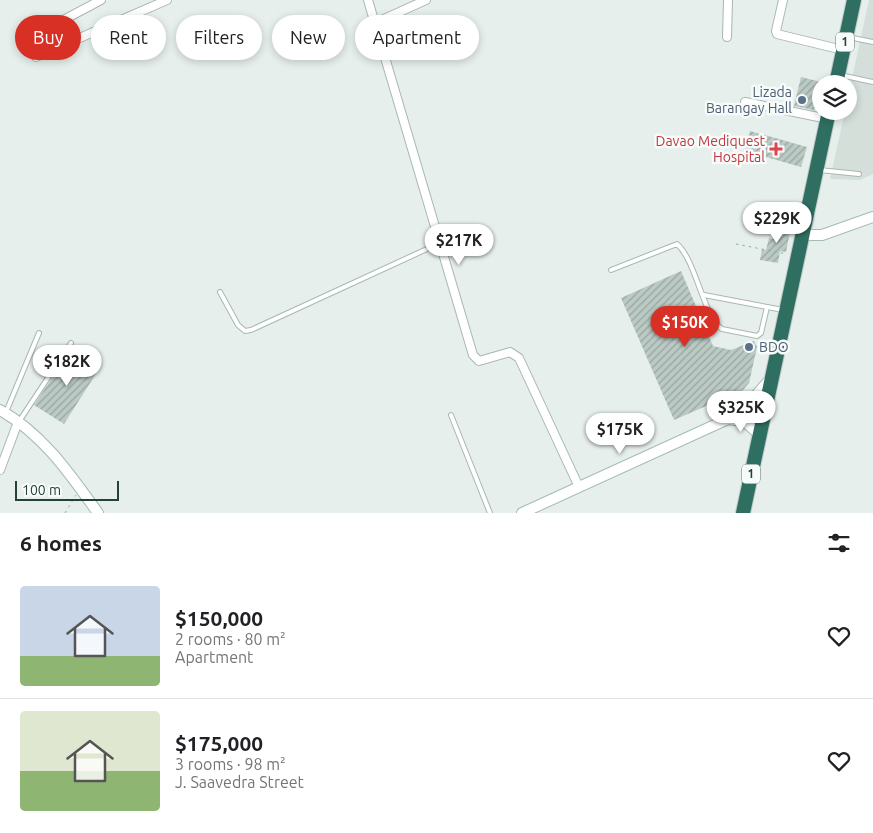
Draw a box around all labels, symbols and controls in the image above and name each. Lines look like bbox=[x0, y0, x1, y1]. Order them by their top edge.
chip: Buy bbox=[15, 15, 81, 60]
chip: Rent bbox=[91, 15, 166, 60]
chip: Filters bbox=[176, 15, 262, 60]
chip: New bbox=[272, 15, 345, 60]
chip: Apartment bbox=[355, 15, 479, 60]
road number: 1 bbox=[836, 32, 854, 52]
map controls bbox=[812, 75, 857, 120]
button: layers bbox=[812, 75, 857, 120]
place label: Lizada Barangay Hall bbox=[706, 84, 792, 116]
marker: Lizada Barangay Hall bbox=[796, 94, 808, 106]
place label: Davao Mediquest Hospital bbox=[656, 133, 765, 165]
marker: Davao Mediquest Hospital bbox=[769, 142, 783, 156]
pin: $229K bbox=[742, 202, 812, 244]
text: $229K bbox=[754, 209, 800, 227]
pin: $217K bbox=[424, 224, 494, 266]
text: $217K bbox=[436, 231, 482, 249]
pin: $150K bbox=[650, 306, 720, 348]
text: $150K bbox=[662, 313, 708, 331]
place label: BDO bbox=[759, 339, 789, 355]
marker: BDO bbox=[743, 341, 755, 353]
pin: $182K bbox=[32, 344, 102, 387]
text: $182K bbox=[44, 352, 90, 370]
pin: $325K bbox=[706, 390, 776, 433]
text: $325K bbox=[718, 398, 764, 416]
pin: $175K bbox=[585, 412, 655, 455]
text: $175K bbox=[597, 420, 643, 438]
road number: 1 bbox=[742, 464, 760, 484]
scale bar bbox=[15, 478, 119, 501]
text: 100 m bbox=[22, 482, 61, 498]
icon: filters bbox=[825, 529, 853, 557]
text: 6 homes bbox=[20, 531, 102, 555]
icon: home bbox=[60, 606, 120, 666]
text: $150,000 bbox=[175, 606, 263, 630]
icon: heart bbox=[825, 622, 853, 650]
text: 2 rooms · 80 m² bbox=[175, 630, 286, 648]
text: Apartment bbox=[175, 648, 253, 666]
icon: home bbox=[60, 731, 120, 791]
text: $175,000 bbox=[175, 731, 263, 755]
icon: heart bbox=[825, 747, 853, 775]
text: 3 rooms · 98 m² bbox=[175, 755, 286, 773]
text: J. Saavedra Street bbox=[175, 773, 304, 791]

